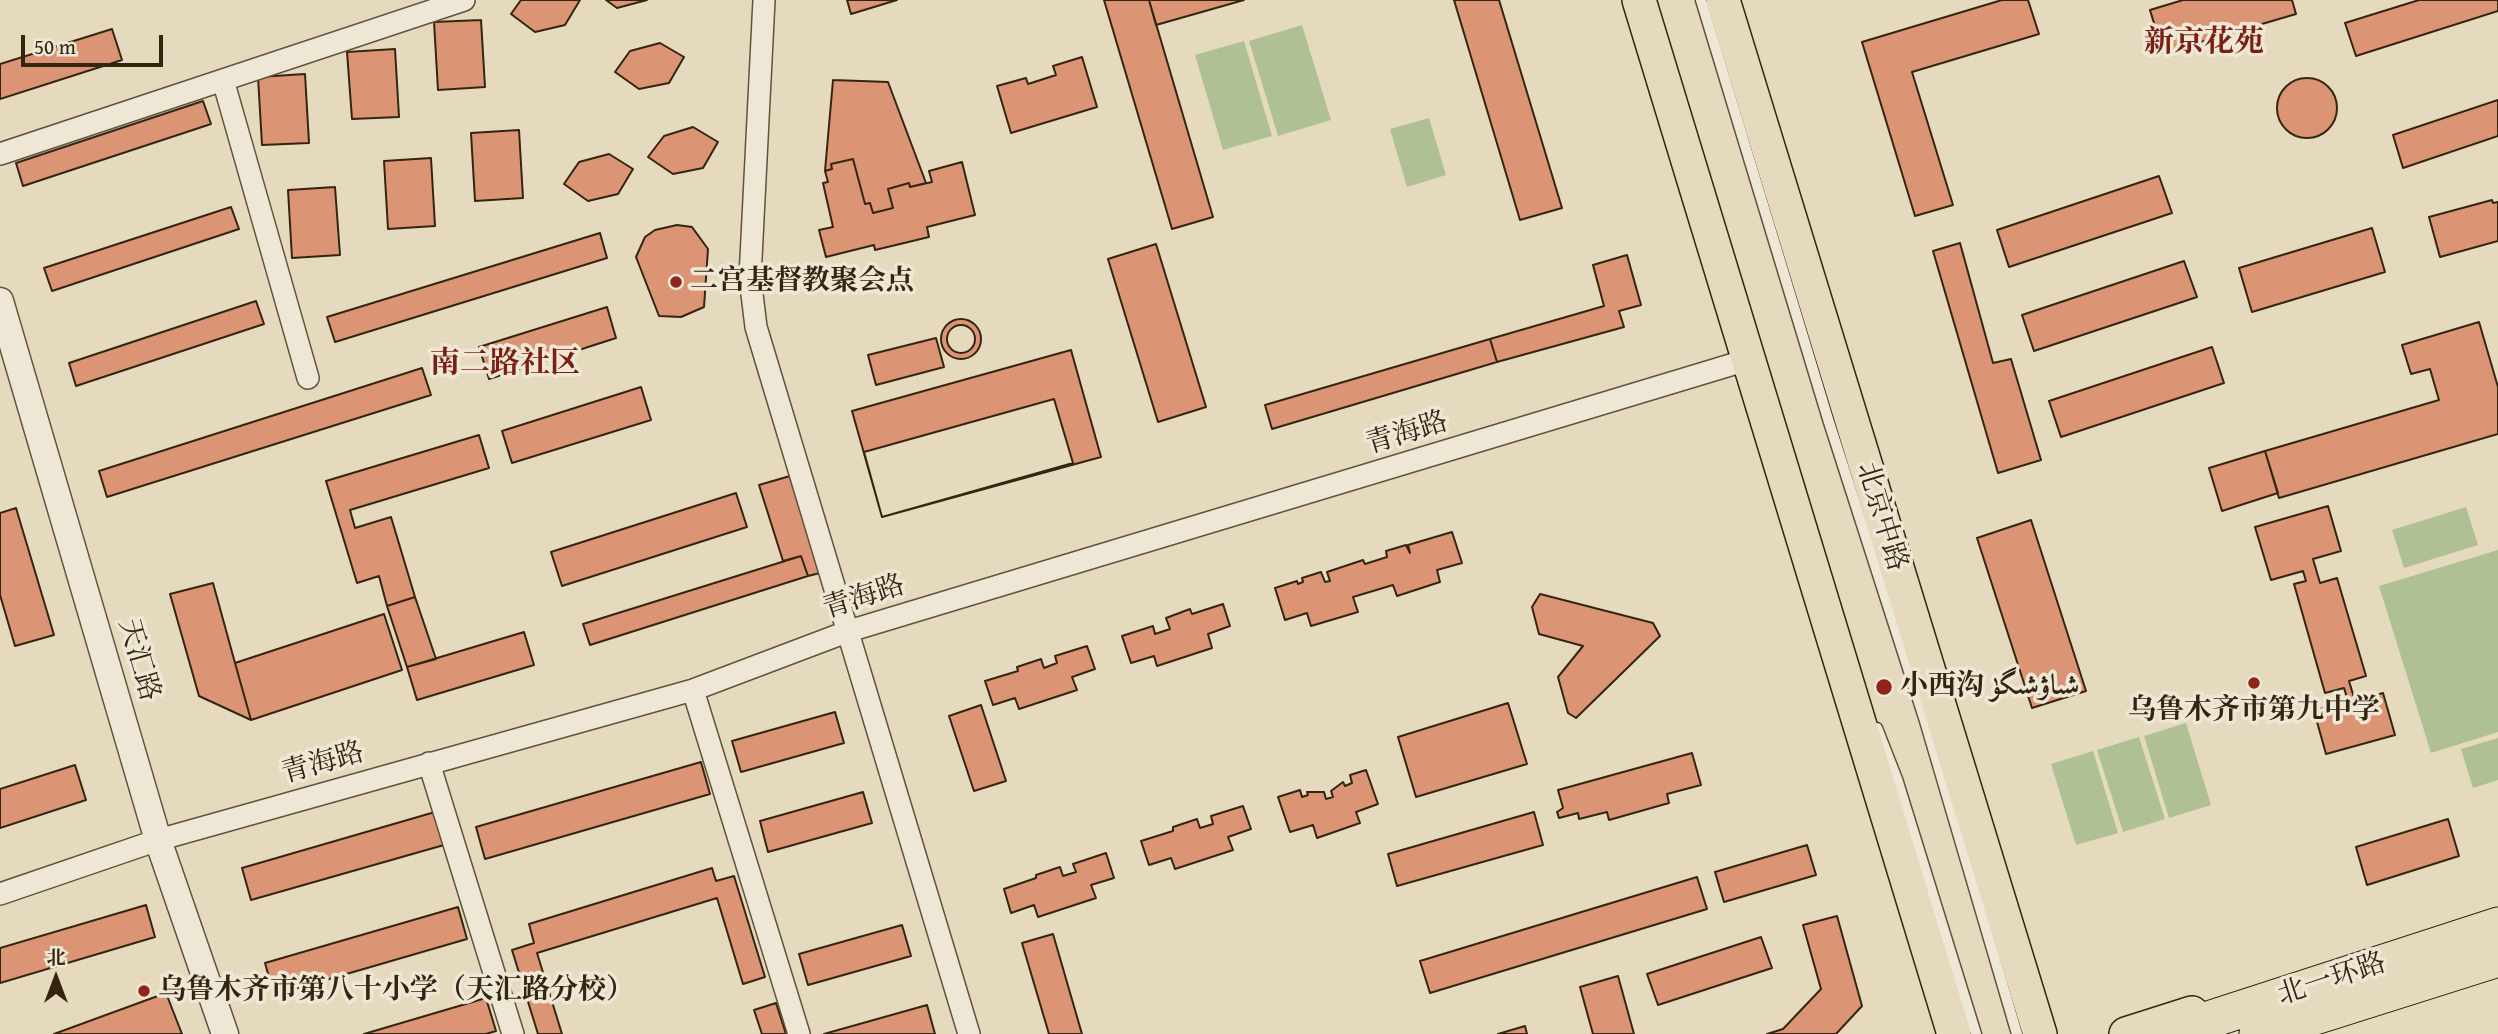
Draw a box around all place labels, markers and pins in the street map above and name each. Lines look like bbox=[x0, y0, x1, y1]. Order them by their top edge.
place label: 二宫基督教聚会点 bbox=[690, 265, 914, 299]
marker: 二宫基督教聚会点 bbox=[668, 274, 684, 290]
place label: 小西沟 شىاۋشىگۈ bbox=[1900, 670, 2079, 704]
marker: 乌鲁木齐市第九中学 bbox=[2246, 675, 2262, 691]
marker: 小西沟 شىاۋشىگۈ bbox=[1874, 677, 1894, 697]
place label: 乌鲁木齐市第九中学 bbox=[2128, 694, 2380, 728]
place label: 乌鲁木齐市第八十小学（天汇路分校） bbox=[158, 974, 634, 1008]
marker: 乌鲁木齐市第八十小学（天汇路分校） bbox=[136, 983, 152, 999]

